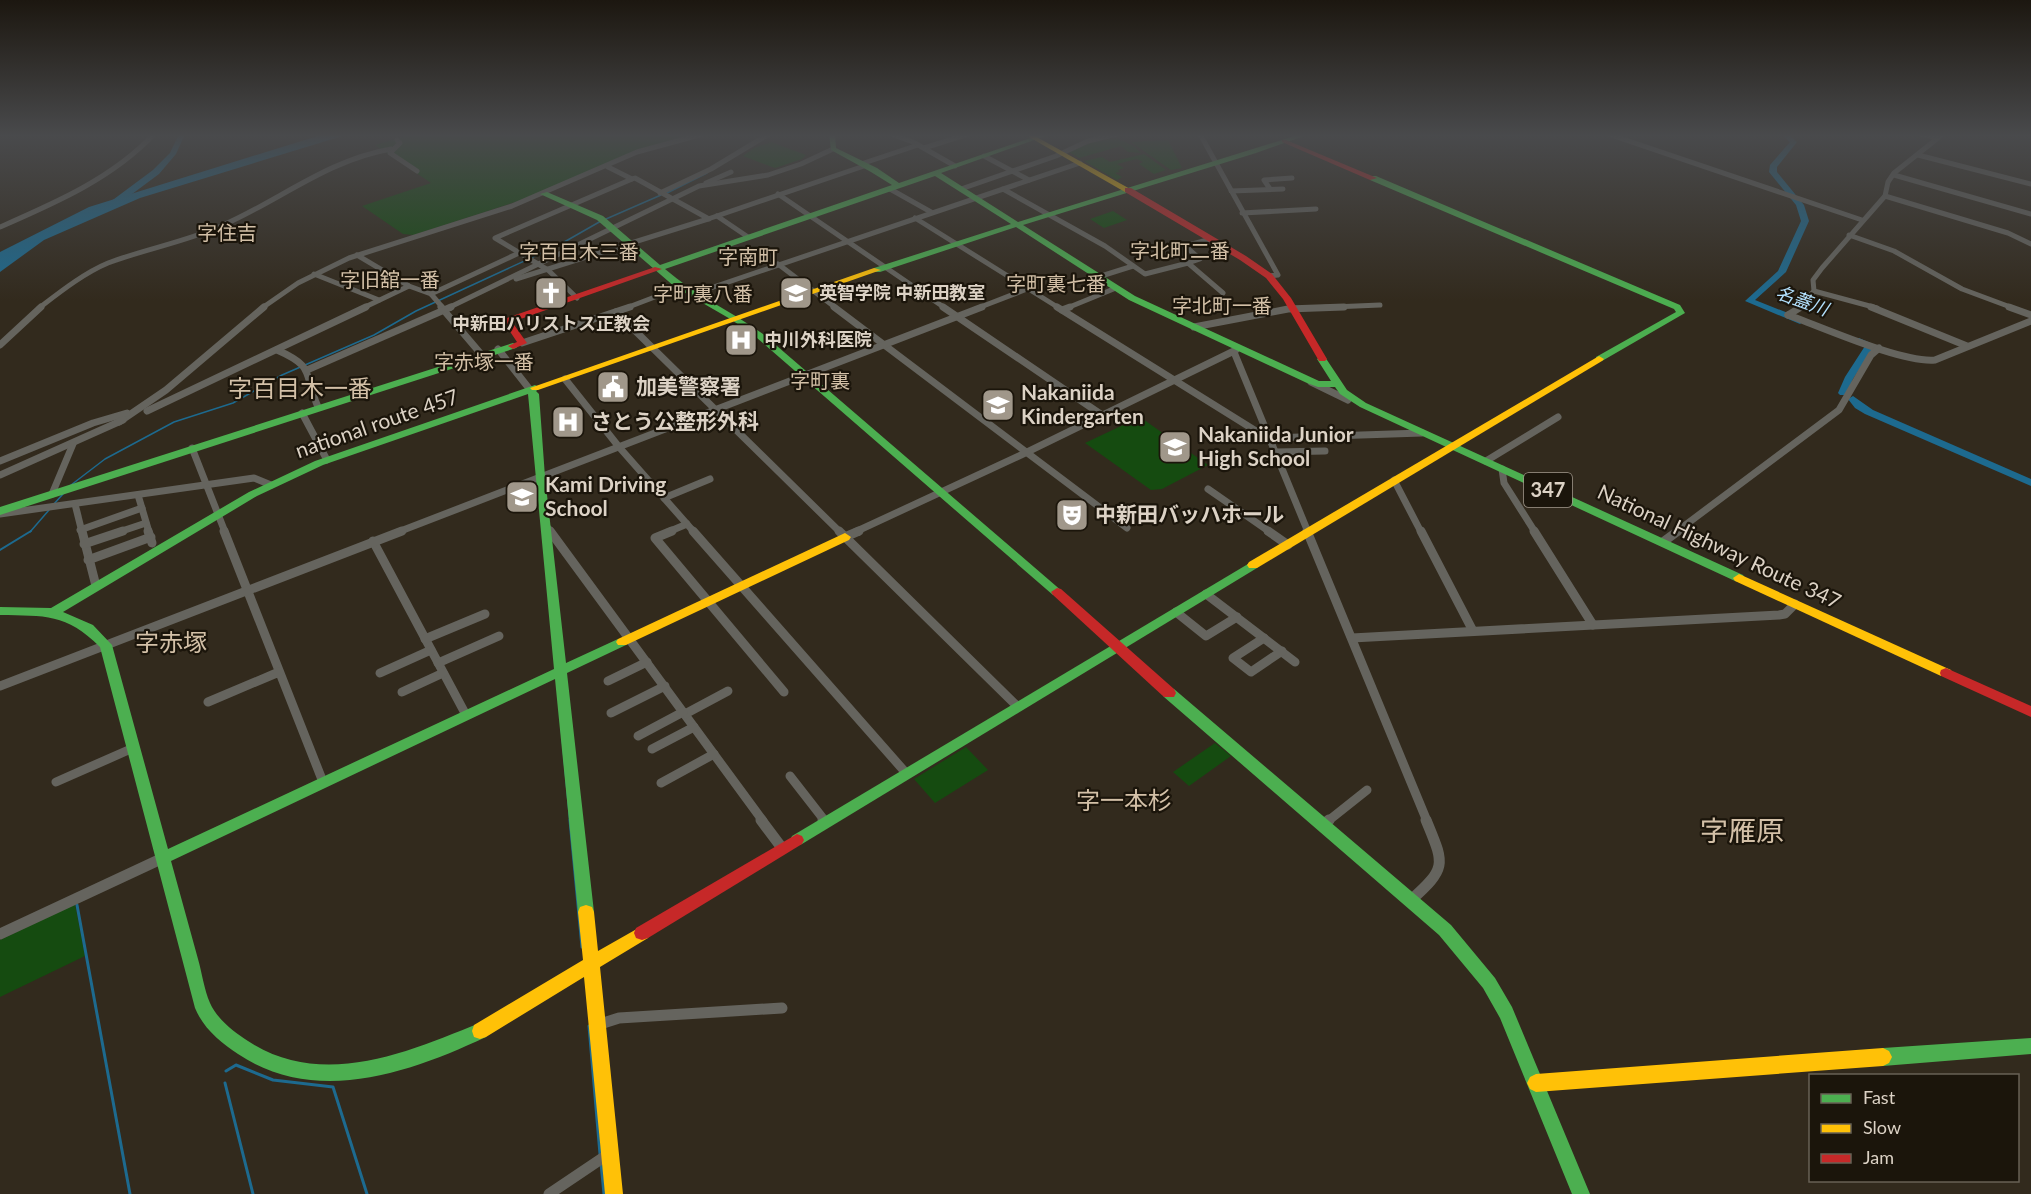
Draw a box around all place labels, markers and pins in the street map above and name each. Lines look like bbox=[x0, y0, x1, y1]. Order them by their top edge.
church icon: 中新田ハリストス正教会 bbox=[533, 275, 569, 311]
school or university icon: 英智学院 中新田教室 bbox=[778, 275, 814, 311]
place label: 英智学院 中新田教室 bbox=[819, 281, 985, 303]
place label: 中新田ハリストス正教会 bbox=[452, 312, 650, 334]
hospital icon: 中川外科医院 bbox=[723, 322, 759, 358]
place label: 中川外科医院 bbox=[764, 328, 872, 350]
public building icon: 加美警察署 bbox=[595, 369, 631, 405]
place label: 加美警察署 bbox=[636, 373, 741, 398]
place label: Nakaniida Kindergarten bbox=[1021, 379, 1144, 428]
school or university icon: Nakaniida Kindergarten bbox=[980, 387, 1016, 423]
hospital icon: さとう公整形外科 bbox=[550, 404, 586, 440]
place label: さとう公整形外科 bbox=[591, 408, 759, 433]
place label: Nakaniida Junior High School bbox=[1198, 421, 1354, 470]
school or university icon: Nakaniida Junior High School bbox=[1157, 429, 1193, 465]
place label: Kami Driving School bbox=[545, 471, 666, 520]
school or university icon: Kami Driving School bbox=[504, 479, 540, 515]
theatre icon: 中新田バッハホール bbox=[1054, 497, 1090, 533]
place label: 中新田バッハホール bbox=[1095, 501, 1284, 526]

